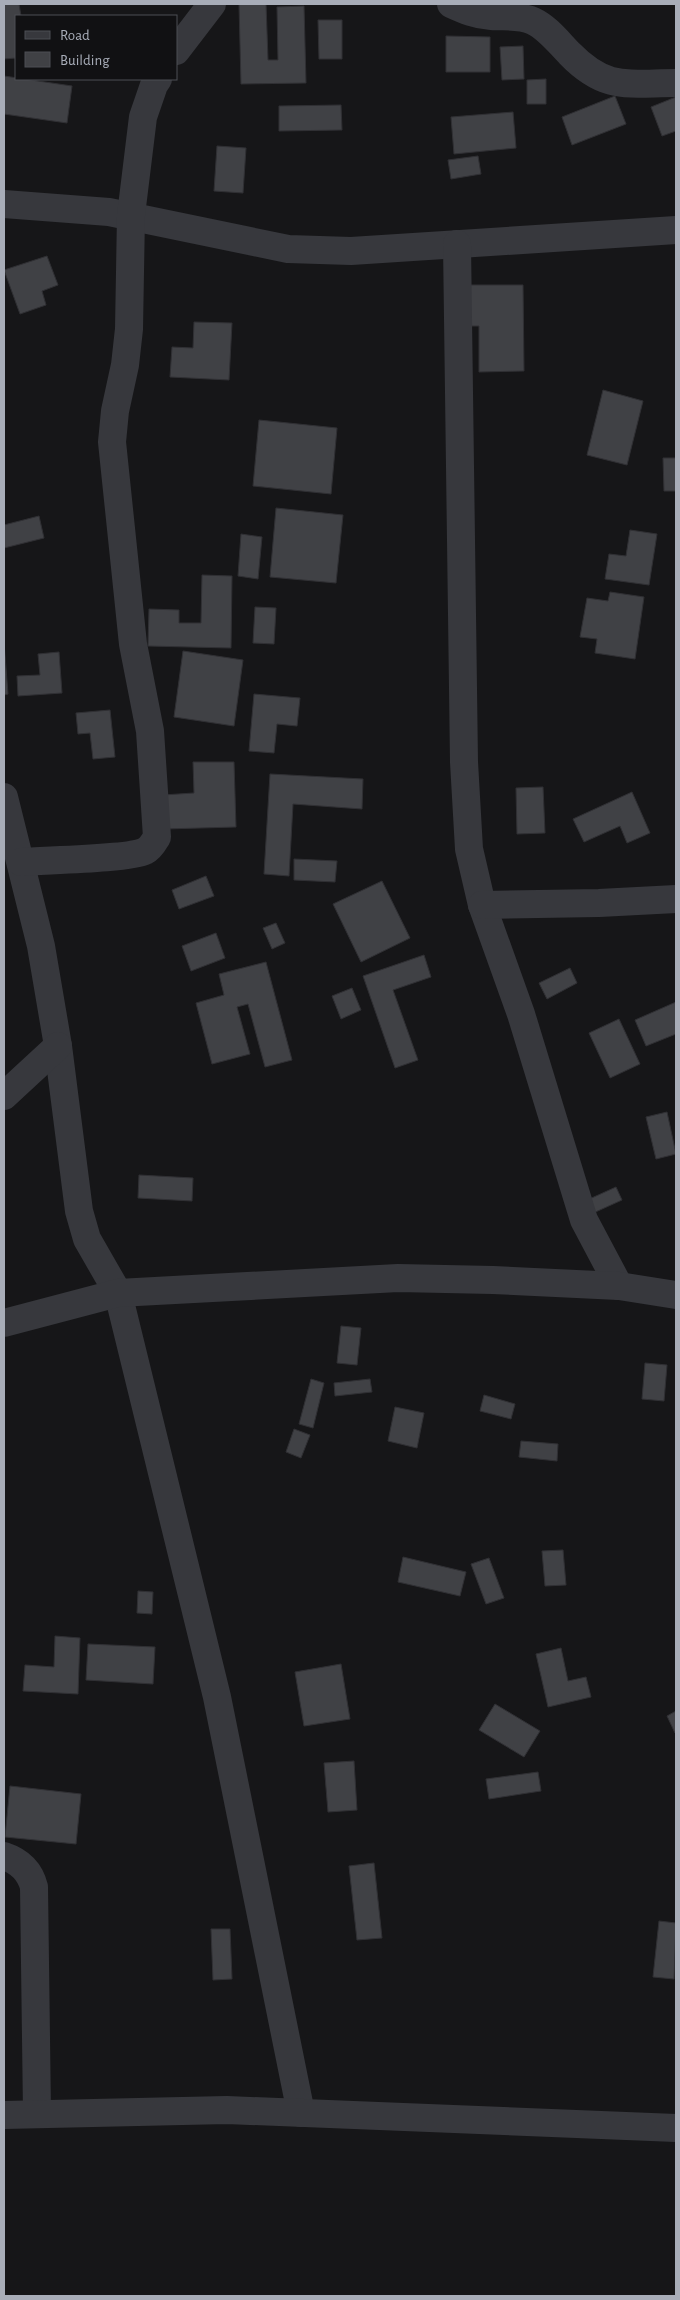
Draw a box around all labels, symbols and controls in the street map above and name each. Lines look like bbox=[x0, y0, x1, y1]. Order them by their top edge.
legend bbox=[15, 15, 178, 80]
text: Road bbox=[60, 28, 90, 43]
text: Building bbox=[60, 53, 110, 68]

